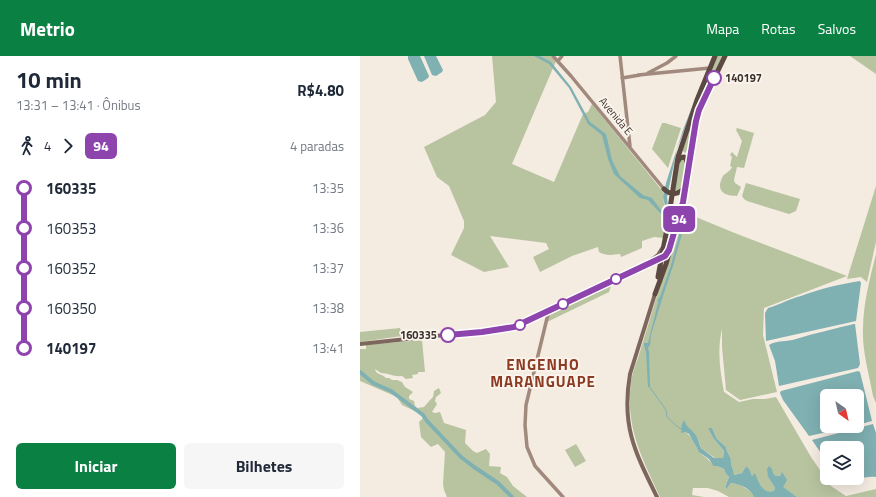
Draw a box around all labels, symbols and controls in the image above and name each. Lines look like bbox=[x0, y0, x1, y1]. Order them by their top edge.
text: Metrio bbox=[20, 14, 75, 43]
text: Mapa bbox=[706, 18, 739, 39]
text: Rotas bbox=[761, 18, 796, 39]
text: Salvos bbox=[818, 18, 856, 39]
text: 10 min bbox=[16, 63, 82, 97]
marker: 140197 bbox=[706, 70, 722, 86]
place label: 140197 bbox=[725, 70, 762, 86]
text: R$4.80 bbox=[297, 79, 344, 102]
street label: Avenida E bbox=[595, 94, 637, 138]
text: 13:31 – 13:41 · Ônibus bbox=[16, 95, 141, 115]
icon: walk bbox=[16, 135, 38, 157]
icon: forward bbox=[57, 135, 79, 157]
text: 94 bbox=[93, 135, 109, 156]
text: 4 bbox=[44, 136, 51, 156]
text: 4 paradas bbox=[290, 136, 344, 156]
text: 160335 bbox=[46, 177, 96, 200]
text: 13:35 bbox=[312, 178, 344, 198]
line badge: 94 bbox=[661, 206, 697, 232]
text: 94 bbox=[671, 208, 687, 229]
text: 160353 bbox=[46, 217, 96, 240]
text: 13:36 bbox=[312, 218, 344, 238]
text: 160352 bbox=[46, 257, 96, 280]
text: 13:37 bbox=[312, 258, 344, 278]
unlabelled marker bbox=[610, 273, 622, 285]
text: 160350 bbox=[46, 297, 96, 320]
text: 13:38 bbox=[312, 298, 344, 318]
unlabelled marker bbox=[557, 298, 569, 310]
unlabelled marker bbox=[514, 319, 526, 331]
place label: 160335 bbox=[400, 327, 437, 343]
marker: 160335 bbox=[440, 327, 456, 343]
text: 140197 bbox=[46, 337, 96, 360]
text: 13:41 bbox=[312, 338, 344, 358]
district label: ENGENHO MARANGUAPE bbox=[490, 353, 596, 393]
north arrow bbox=[820, 389, 864, 433]
map controls bbox=[820, 389, 864, 485]
button: layers bbox=[820, 441, 864, 485]
button: Iniciar bbox=[16, 443, 176, 489]
button: Bilhetes bbox=[184, 443, 344, 489]

